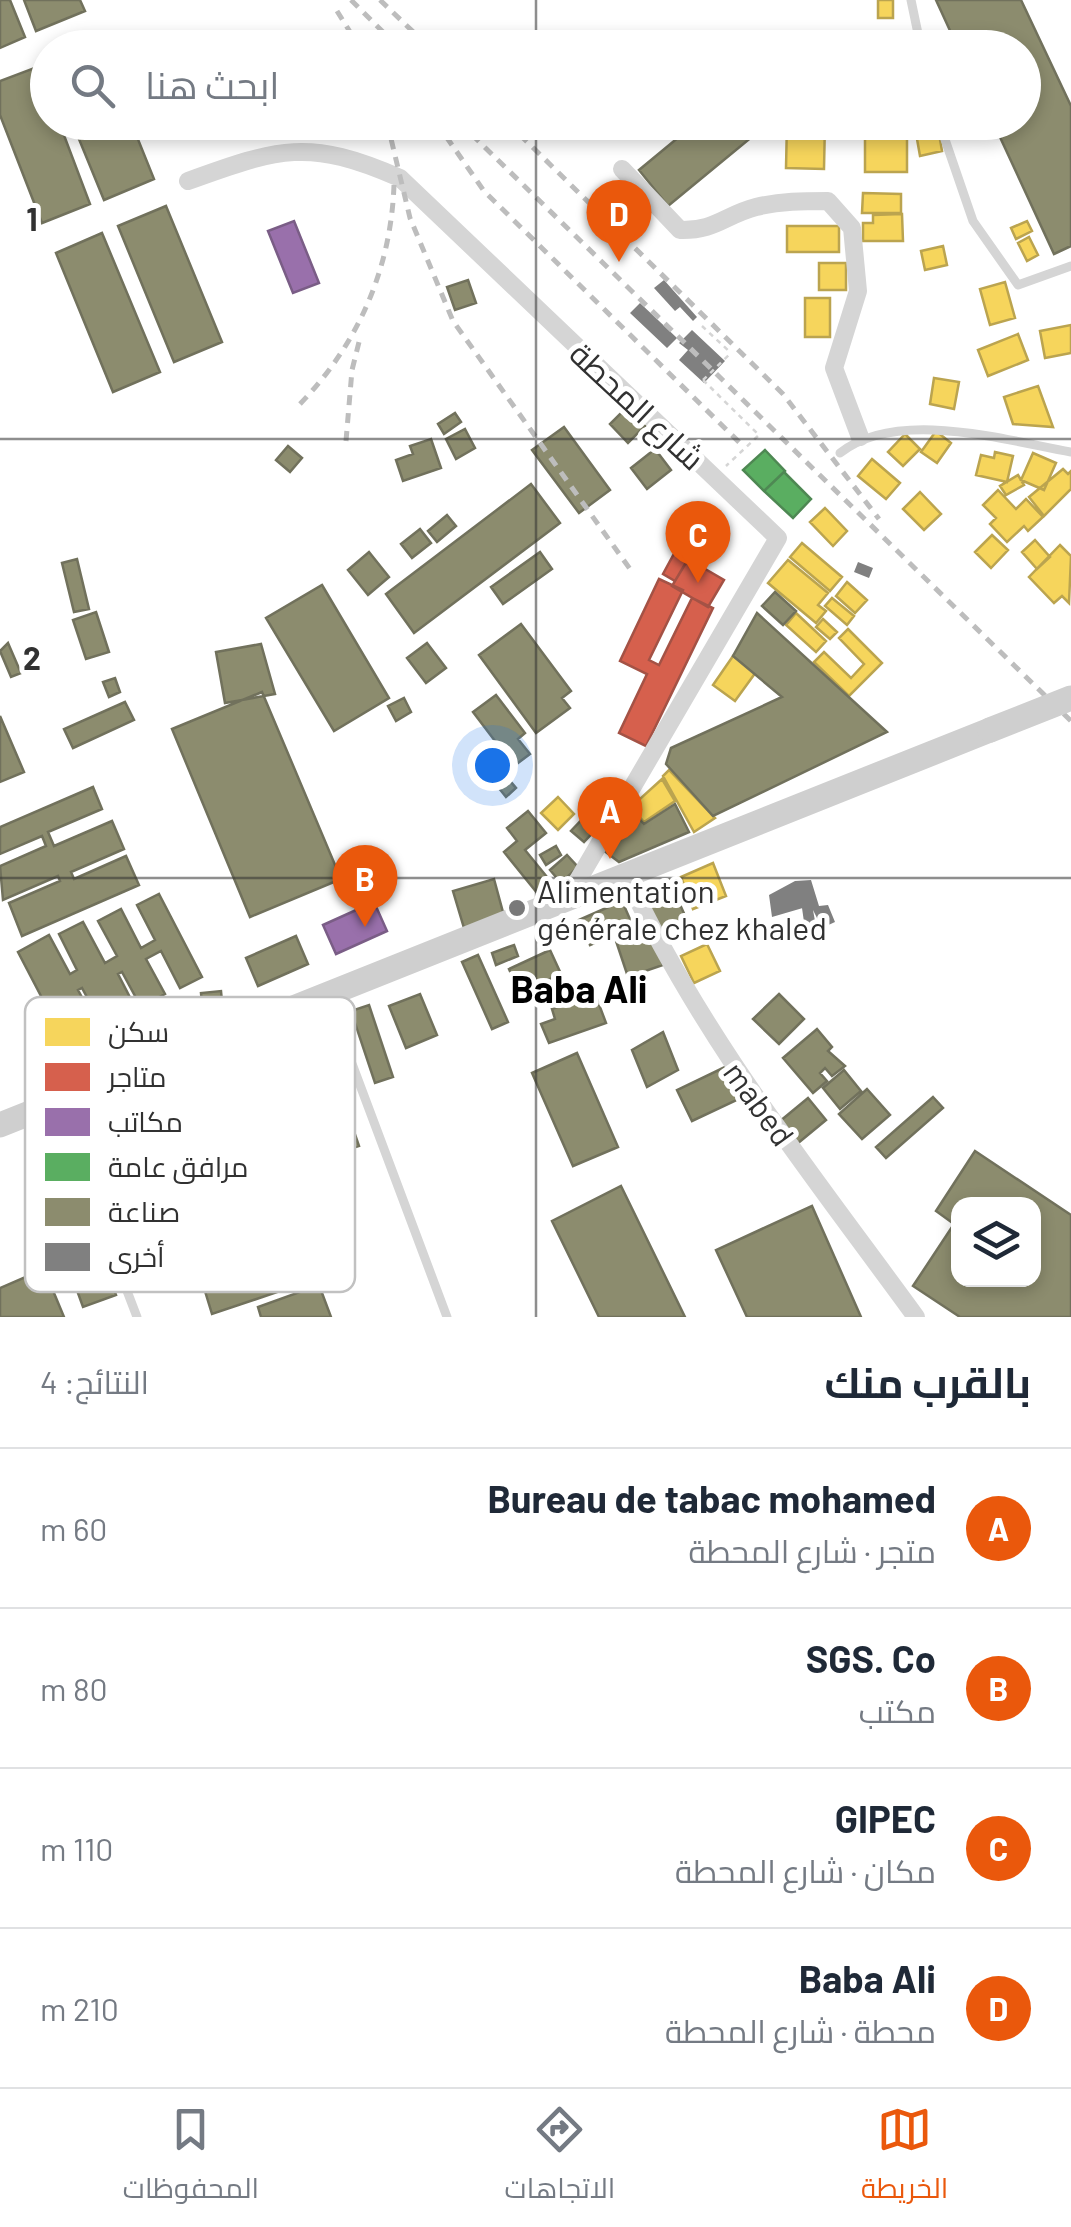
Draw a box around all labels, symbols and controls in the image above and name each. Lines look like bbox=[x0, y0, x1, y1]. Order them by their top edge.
search box bbox=[30, 30, 1041, 140]
icon: search bbox=[65, 58, 120, 113]
text: ابحث هنا bbox=[145, 61, 280, 107]
pin: D bbox=[586, 180, 652, 262]
text: 1 bbox=[26, 199, 38, 237]
street label: شارع المحطة bbox=[560, 333, 713, 480]
pin: C bbox=[666, 500, 730, 583]
text: 2 bbox=[23, 638, 41, 676]
your location bbox=[467, 740, 518, 791]
pin: A bbox=[578, 776, 642, 859]
pin: B bbox=[332, 844, 398, 927]
place label: Alimentation générale chez khaled bbox=[537, 871, 827, 946]
marker: Alimentation générale chez khaled bbox=[506, 897, 528, 919]
district label: Baba Ali bbox=[510, 965, 648, 1011]
legend bbox=[25, 997, 355, 1292]
text: سكن bbox=[108, 1014, 169, 1049]
street label: mabed bbox=[717, 1054, 803, 1152]
text: متاجر bbox=[106, 1059, 166, 1093]
text: مكاتب bbox=[108, 1104, 183, 1138]
text: مرافق عامة bbox=[108, 1149, 249, 1184]
text: صناعة bbox=[108, 1194, 180, 1228]
map controls bbox=[951, 1197, 1041, 1287]
button: layers bbox=[951, 1197, 1041, 1287]
text: أخرى bbox=[108, 1239, 165, 1274]
text: بالقرب منك bbox=[824, 1356, 1031, 1406]
text: النتائج: 4 bbox=[40, 1362, 149, 1400]
text: Bureau de tabac mohamed bbox=[488, 1475, 936, 1521]
text: 60 m bbox=[40, 1509, 107, 1547]
text: A bbox=[988, 1509, 1009, 1547]
text: متجر · شارع المحطة bbox=[688, 1531, 936, 1569]
text: SGS. Co bbox=[806, 1635, 936, 1681]
text: 80 m bbox=[40, 1669, 108, 1707]
text: B bbox=[989, 1669, 1008, 1707]
text: مكتب bbox=[859, 1691, 936, 1729]
text: GIPEC bbox=[835, 1795, 936, 1841]
text: 110 m bbox=[40, 1829, 113, 1867]
text: C bbox=[989, 1829, 1008, 1867]
text: مكان · شارع المحطة bbox=[675, 1851, 936, 1889]
text: Baba Ali bbox=[799, 1955, 936, 2001]
text: 210 m bbox=[40, 1989, 119, 2027]
text: D bbox=[989, 1989, 1008, 2027]
text: محطة · شارع المحطة bbox=[665, 2011, 936, 2049]
tab: المحفوظات bbox=[123, 2102, 259, 2214]
tab: الاتجاهات bbox=[505, 2102, 615, 2214]
tab: الخريطة bbox=[861, 2102, 948, 2214]

